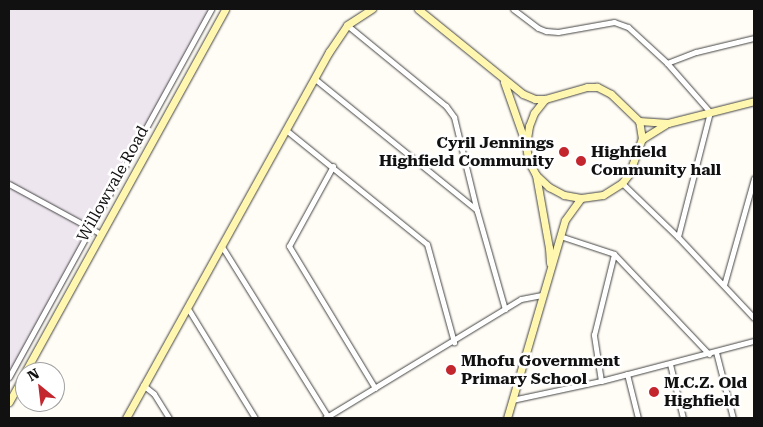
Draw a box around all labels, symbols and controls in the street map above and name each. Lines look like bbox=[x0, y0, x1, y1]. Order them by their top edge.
street label: Willowvale Road bbox=[73, 123, 153, 245]
place label: Cyril Jennings Highfield Community bbox=[379, 133, 554, 171]
place label: Highfield Community hall bbox=[591, 142, 721, 180]
marker: Cyril Jennings Highfield Community bbox=[558, 146, 570, 158]
marker: Highfield Community hall bbox=[575, 155, 587, 167]
place label: Mhofu Government Primary School bbox=[461, 351, 620, 389]
north arrow bbox=[15, 362, 65, 412]
marker: Mhofu Government Primary School bbox=[445, 364, 457, 376]
text: N bbox=[25, 365, 42, 384]
place label: M.C.Z. Old Highfield bbox=[664, 373, 747, 411]
marker: M.C.Z. Old Highfield bbox=[648, 386, 660, 398]

